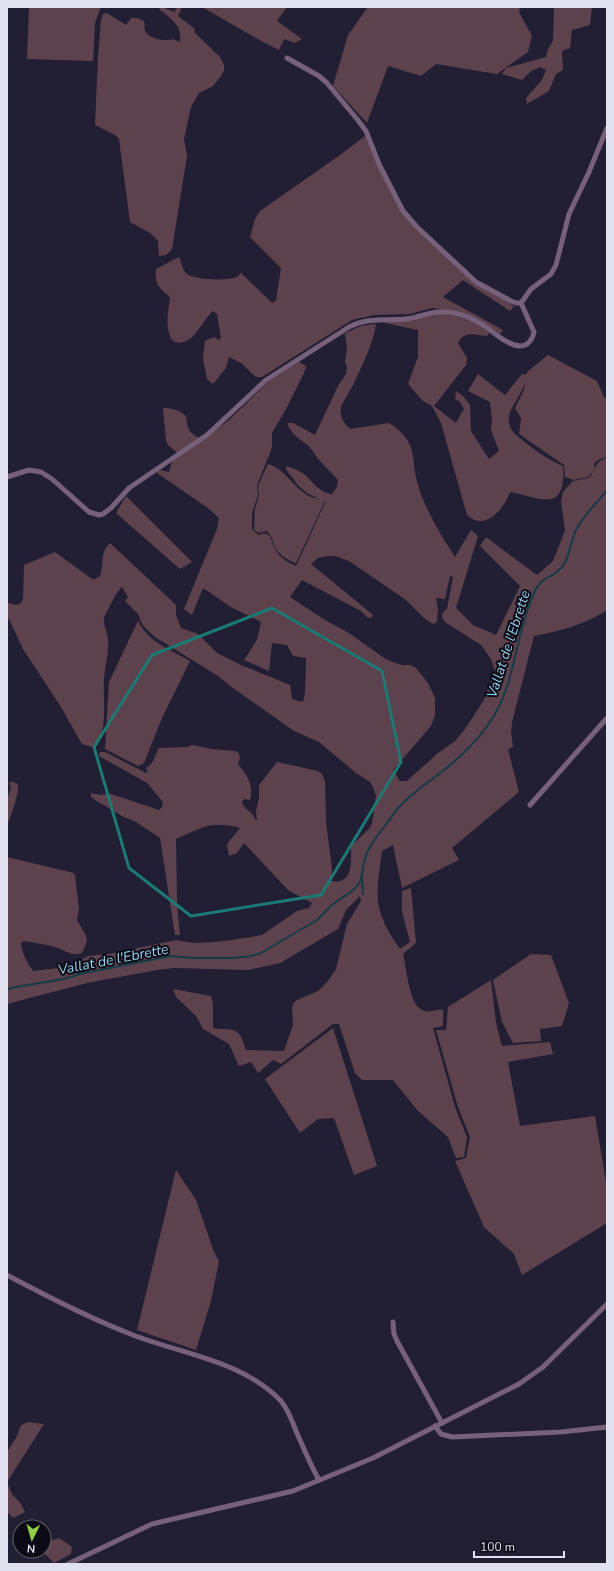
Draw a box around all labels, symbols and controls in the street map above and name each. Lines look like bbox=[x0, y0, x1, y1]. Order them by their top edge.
water label: Vallat de l'Ebrette bbox=[482, 587, 535, 700]
water label: Vallat de l'Ebrette bbox=[56, 939, 170, 980]
north arrow bbox=[12, 1519, 52, 1559]
scale bar bbox=[474, 1533, 564, 1559]
text: 100 m bbox=[480, 1539, 515, 1555]
text: N bbox=[26, 1541, 36, 1556]

